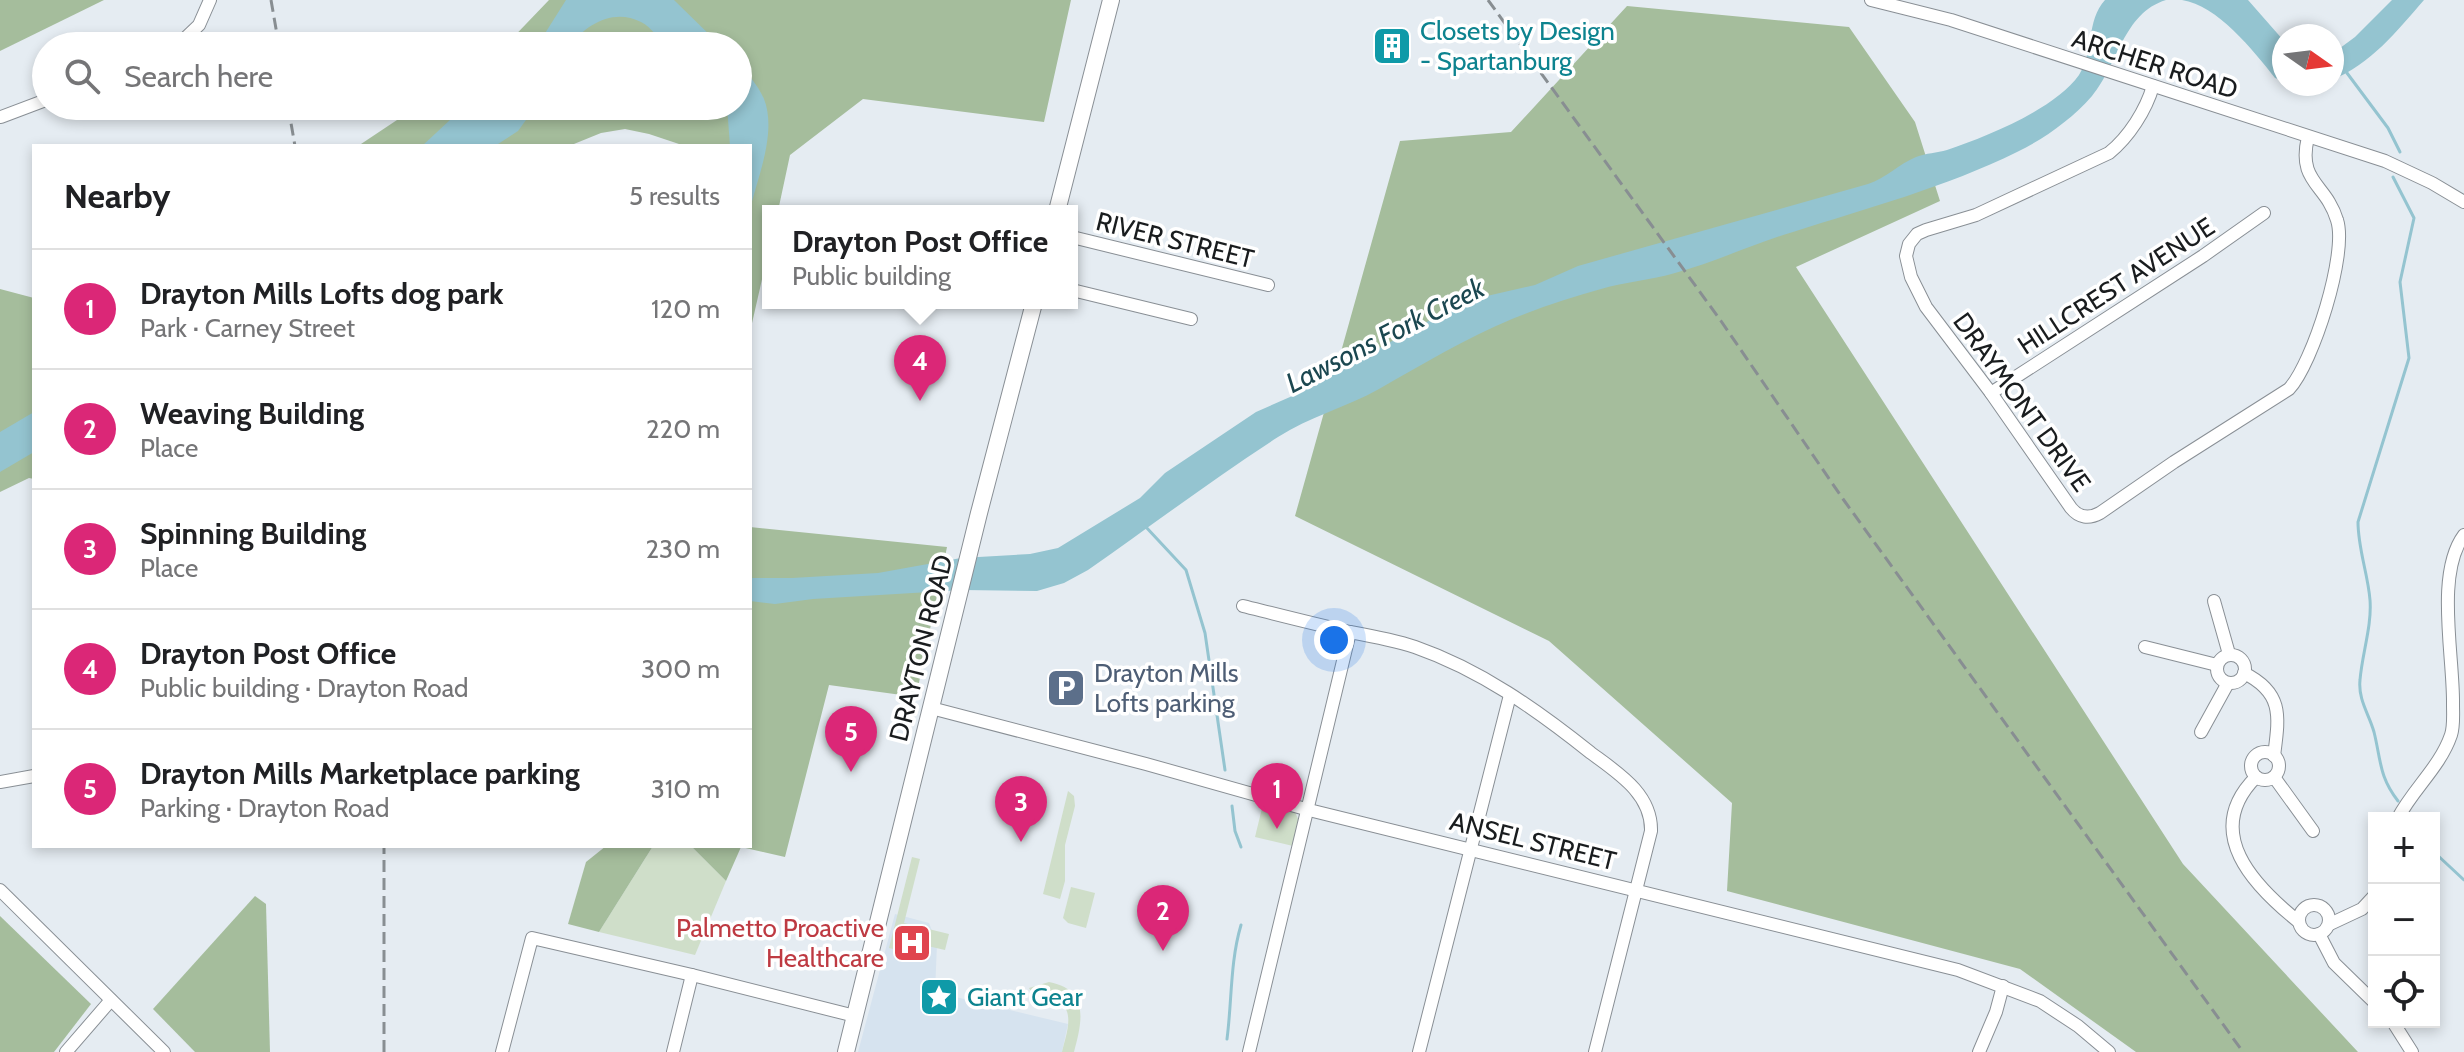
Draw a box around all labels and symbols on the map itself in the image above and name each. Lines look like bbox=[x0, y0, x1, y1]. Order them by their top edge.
place label: Closets by Design - Spartanburg bbox=[1420, 15, 1615, 77]
street label: ARCHER ROAD bbox=[2068, 22, 2242, 106]
north arrow bbox=[2272, 24, 2344, 96]
building icon: Closets by Design - Spartanburg bbox=[1371, 25, 1413, 67]
street label: RIVER STREET bbox=[1093, 205, 1257, 275]
street label: HILLCREST AVENUE bbox=[2012, 211, 2220, 361]
water label: Lawsons Fork Creek bbox=[1280, 270, 1491, 400]
street label: DRAYMONT DRIVE bbox=[1946, 306, 2098, 498]
pin: 4 bbox=[894, 335, 946, 401]
street label: DRAYTON ROAD bbox=[882, 551, 960, 745]
your location bbox=[1314, 620, 1354, 660]
place label: Drayton Mills Lofts parking bbox=[1094, 657, 1239, 719]
parking icon: Drayton Mills Lofts parking bbox=[1045, 667, 1087, 709]
pin: 5 bbox=[825, 706, 877, 772]
pin: 1 bbox=[1251, 763, 1303, 829]
pin: 3 bbox=[995, 776, 1047, 842]
street label: ANSEL STREET bbox=[1447, 805, 1620, 877]
pin: 2 bbox=[1137, 885, 1189, 951]
place label: Palmetto Proactive Healthcare bbox=[676, 912, 884, 974]
hospital icon: Palmetto Proactive Healthcare bbox=[891, 922, 933, 964]
place icon: Giant Gear bbox=[918, 976, 960, 1018]
place label: Giant Gear bbox=[967, 981, 1083, 1013]

